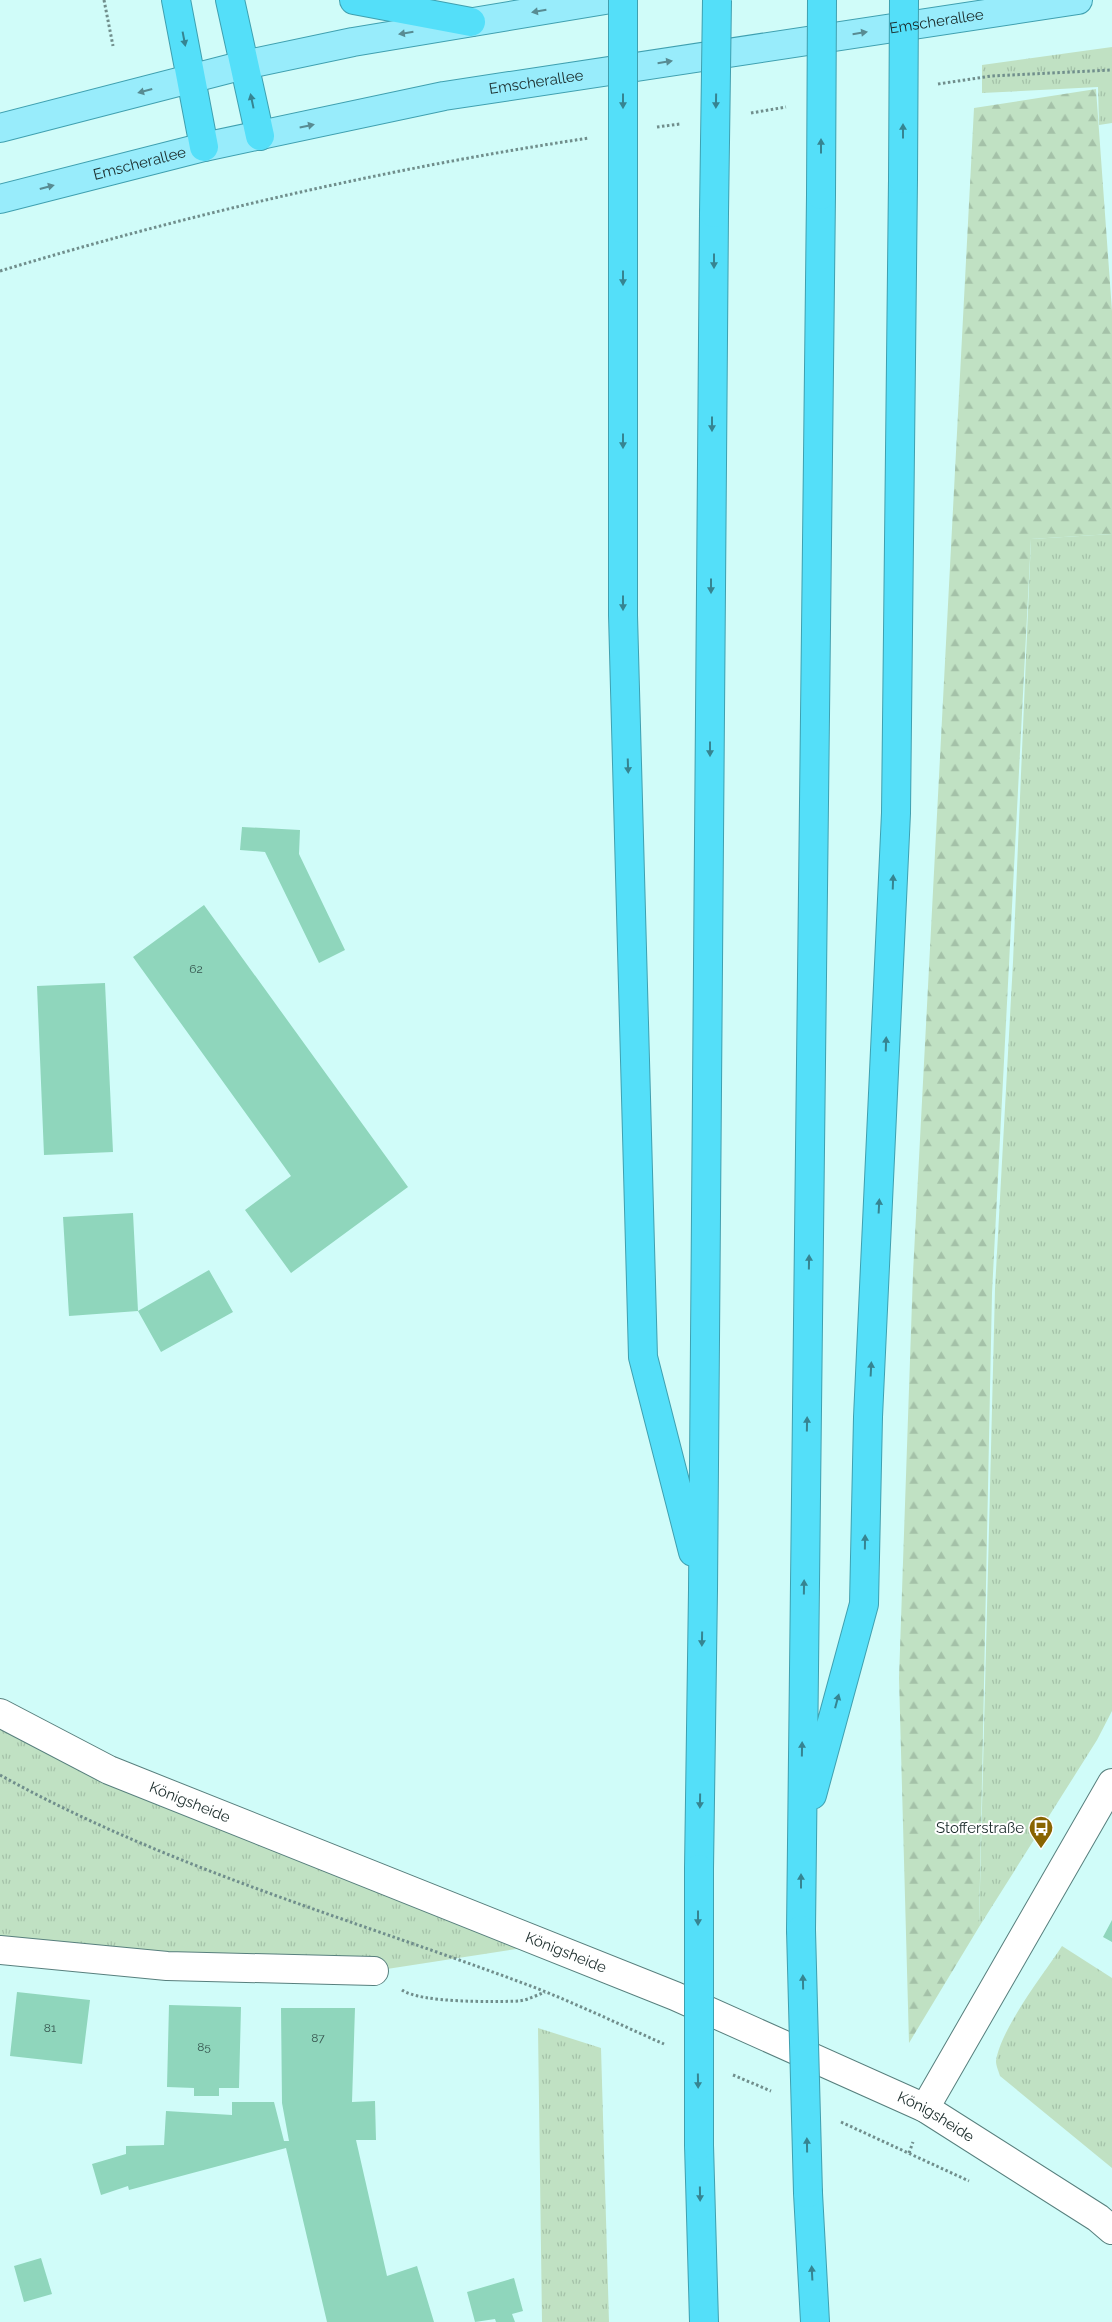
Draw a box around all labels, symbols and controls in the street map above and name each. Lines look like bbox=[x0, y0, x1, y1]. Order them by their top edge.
street label: Emscherallee bbox=[888, 5, 985, 37]
one-way arrow bbox=[531, 7, 547, 15]
one-way arrow bbox=[853, 28, 869, 36]
one-way arrow bbox=[398, 30, 414, 38]
one-way arrow bbox=[180, 32, 188, 47]
one-way arrow bbox=[657, 58, 673, 66]
street label: Emscherallee bbox=[488, 66, 585, 98]
one-way arrow bbox=[137, 88, 152, 96]
one-way arrow bbox=[248, 93, 256, 108]
one-way arrow bbox=[619, 93, 627, 109]
one-way arrow bbox=[712, 93, 720, 109]
one-way arrow bbox=[300, 122, 315, 130]
one-way arrow bbox=[899, 122, 907, 138]
one-way arrow bbox=[817, 138, 825, 154]
street label: Emscherallee bbox=[91, 143, 188, 184]
one-way arrow bbox=[40, 183, 55, 191]
one-way arrow bbox=[710, 254, 718, 270]
one-way arrow bbox=[619, 270, 627, 286]
one-way arrow bbox=[708, 416, 716, 432]
one-way arrow bbox=[619, 433, 627, 449]
one-way arrow bbox=[707, 579, 715, 595]
one-way arrow bbox=[619, 595, 627, 611]
one-way arrow bbox=[705, 741, 713, 757]
one-way arrow bbox=[624, 758, 632, 774]
one-way arrow bbox=[890, 873, 898, 889]
house number: 62 bbox=[189, 962, 203, 976]
one-way arrow bbox=[883, 1036, 891, 1052]
one-way arrow bbox=[876, 1198, 884, 1214]
one-way arrow bbox=[805, 1253, 813, 1269]
one-way arrow bbox=[867, 1360, 875, 1376]
one-way arrow bbox=[803, 1416, 811, 1432]
one-way arrow bbox=[861, 1534, 869, 1550]
one-way arrow bbox=[801, 1578, 809, 1594]
one-way arrow bbox=[698, 1631, 706, 1647]
one-way arrow bbox=[833, 1694, 841, 1709]
one-way arrow bbox=[799, 1741, 807, 1757]
street label: Königsheide bbox=[147, 1778, 233, 1827]
one-way arrow bbox=[695, 1793, 703, 1809]
bus stop icon: Stofferstraße bbox=[1028, 1815, 1054, 1849]
place label: Stofferstraße bbox=[936, 1819, 1024, 1837]
one-way arrow bbox=[797, 1873, 805, 1889]
one-way arrow bbox=[694, 1910, 702, 1926]
street label: Königsheide bbox=[523, 1928, 609, 1977]
one-way arrow bbox=[799, 1974, 807, 1990]
house number: 81 bbox=[44, 2021, 56, 2035]
house number: 87 bbox=[311, 2031, 325, 2045]
house number: 85 bbox=[197, 2040, 211, 2054]
one-way arrow bbox=[694, 2073, 702, 2089]
street label: Königsheide bbox=[895, 2088, 978, 2146]
one-way arrow bbox=[803, 2136, 811, 2152]
one-way arrow bbox=[697, 2186, 705, 2202]
one-way arrow bbox=[808, 2265, 816, 2281]

